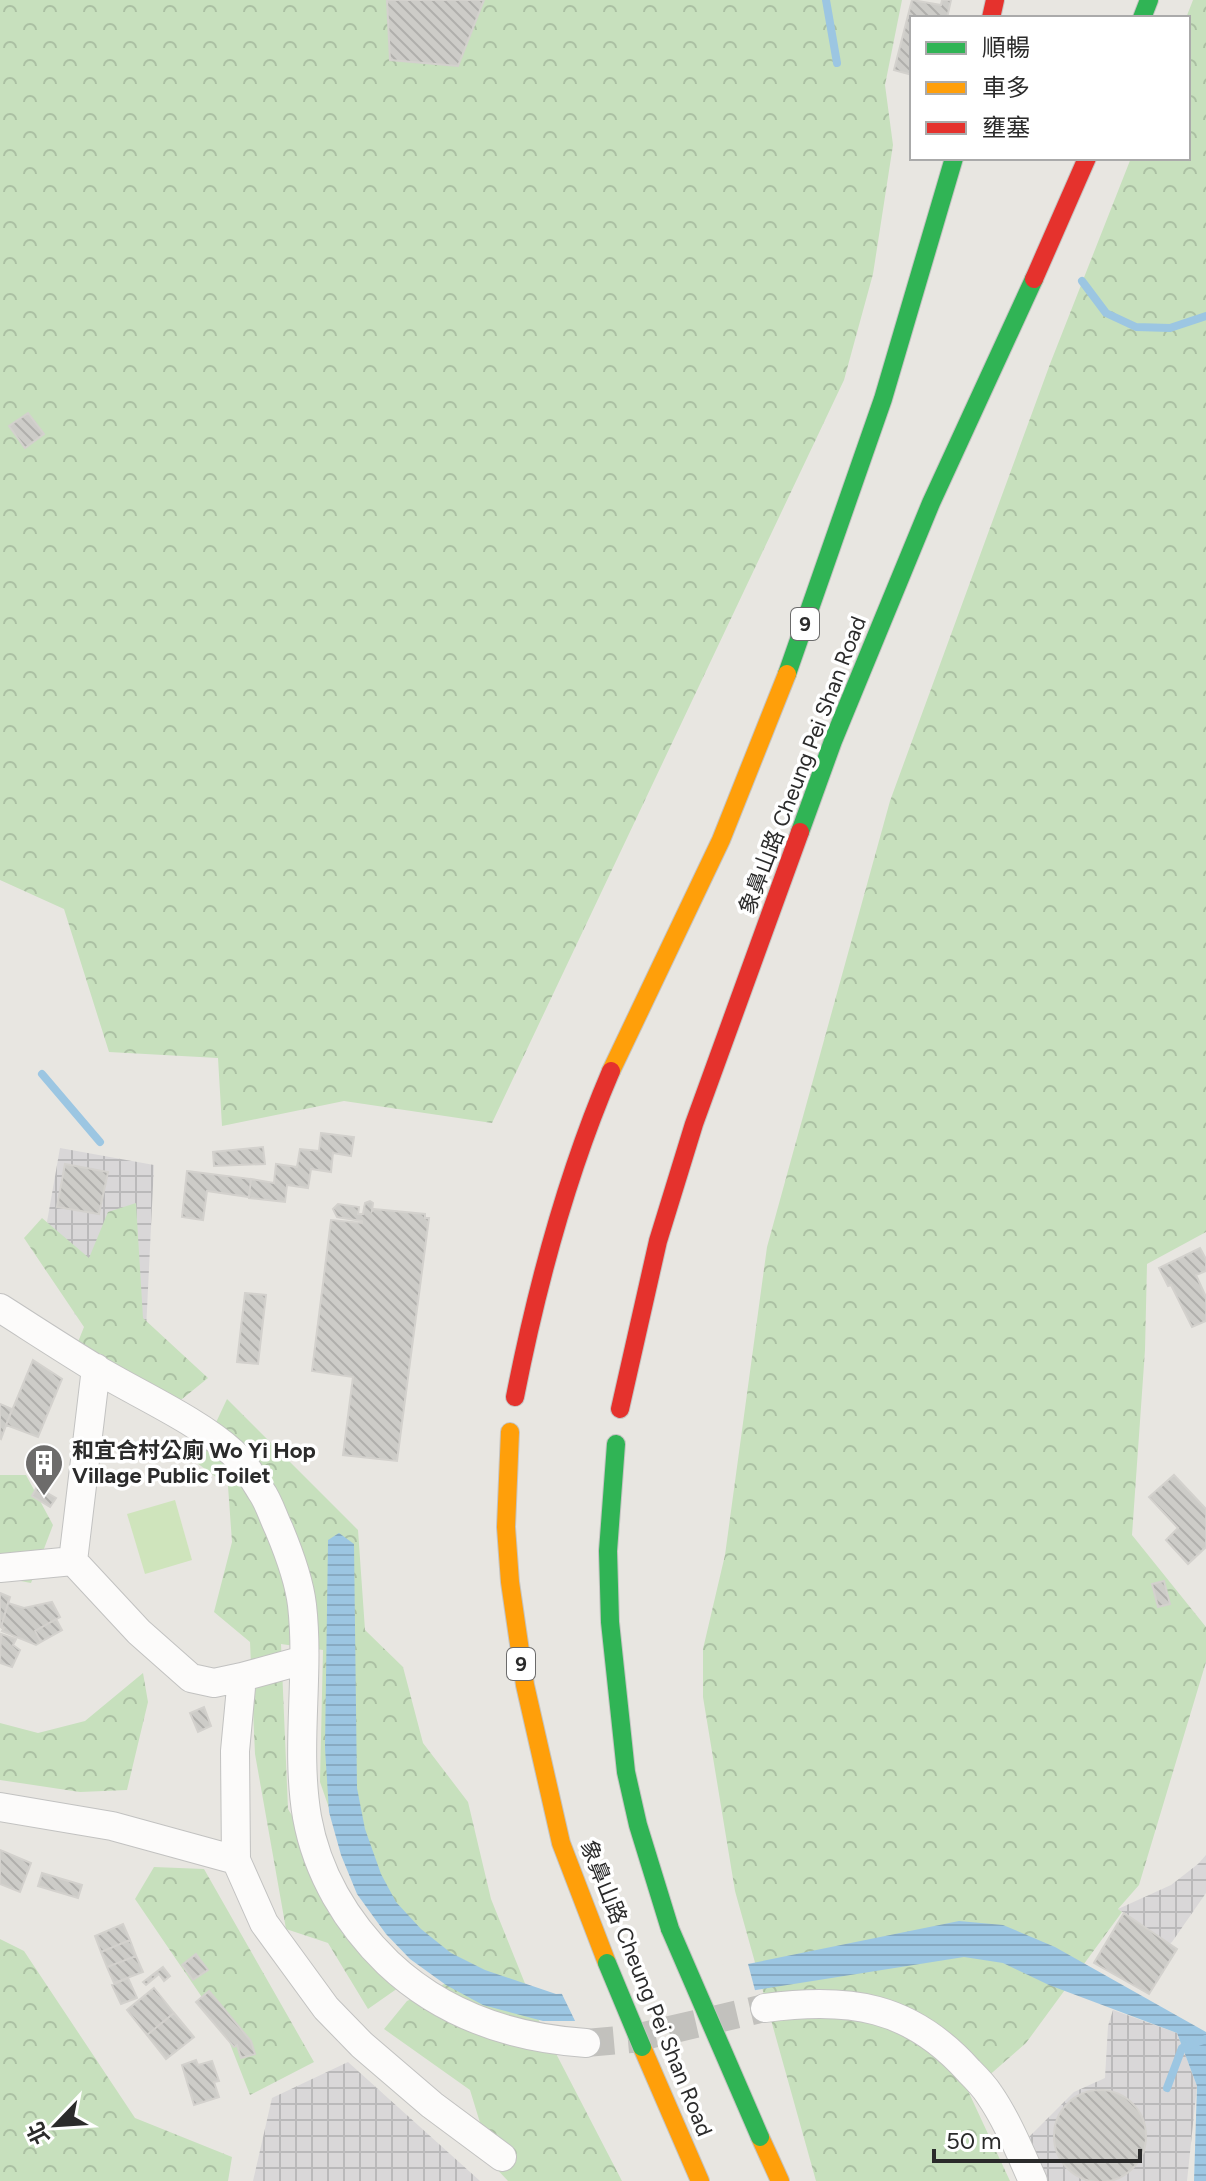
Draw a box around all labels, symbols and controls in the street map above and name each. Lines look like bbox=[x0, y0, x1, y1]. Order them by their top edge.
legend bbox=[910, 16, 1190, 160]
text: 順暢 bbox=[982, 33, 1030, 62]
text: 車多 bbox=[982, 73, 1030, 102]
text: 壅塞 bbox=[982, 113, 1030, 142]
road number: 9 bbox=[791, 608, 819, 640]
street label: 象鼻山路 Cheung Pei Shan Road bbox=[733, 612, 872, 918]
place label: 和宜合村公廁 Wo Yi Hop Village Public Toilet bbox=[72, 1437, 316, 1489]
building icon: 和宜合村公廁 Wo Yi Hop Village Public Toilet bbox=[23, 1442, 65, 1497]
road number: 9 bbox=[507, 1648, 535, 1680]
street label: 象鼻山路 Cheung Pei Shan Road bbox=[575, 1836, 718, 2140]
north arrow bbox=[16, 2085, 96, 2165]
scale bar bbox=[934, 2113, 1140, 2163]
text: 北 bbox=[21, 2118, 55, 2149]
text: 50 m bbox=[946, 2126, 1002, 2155]

